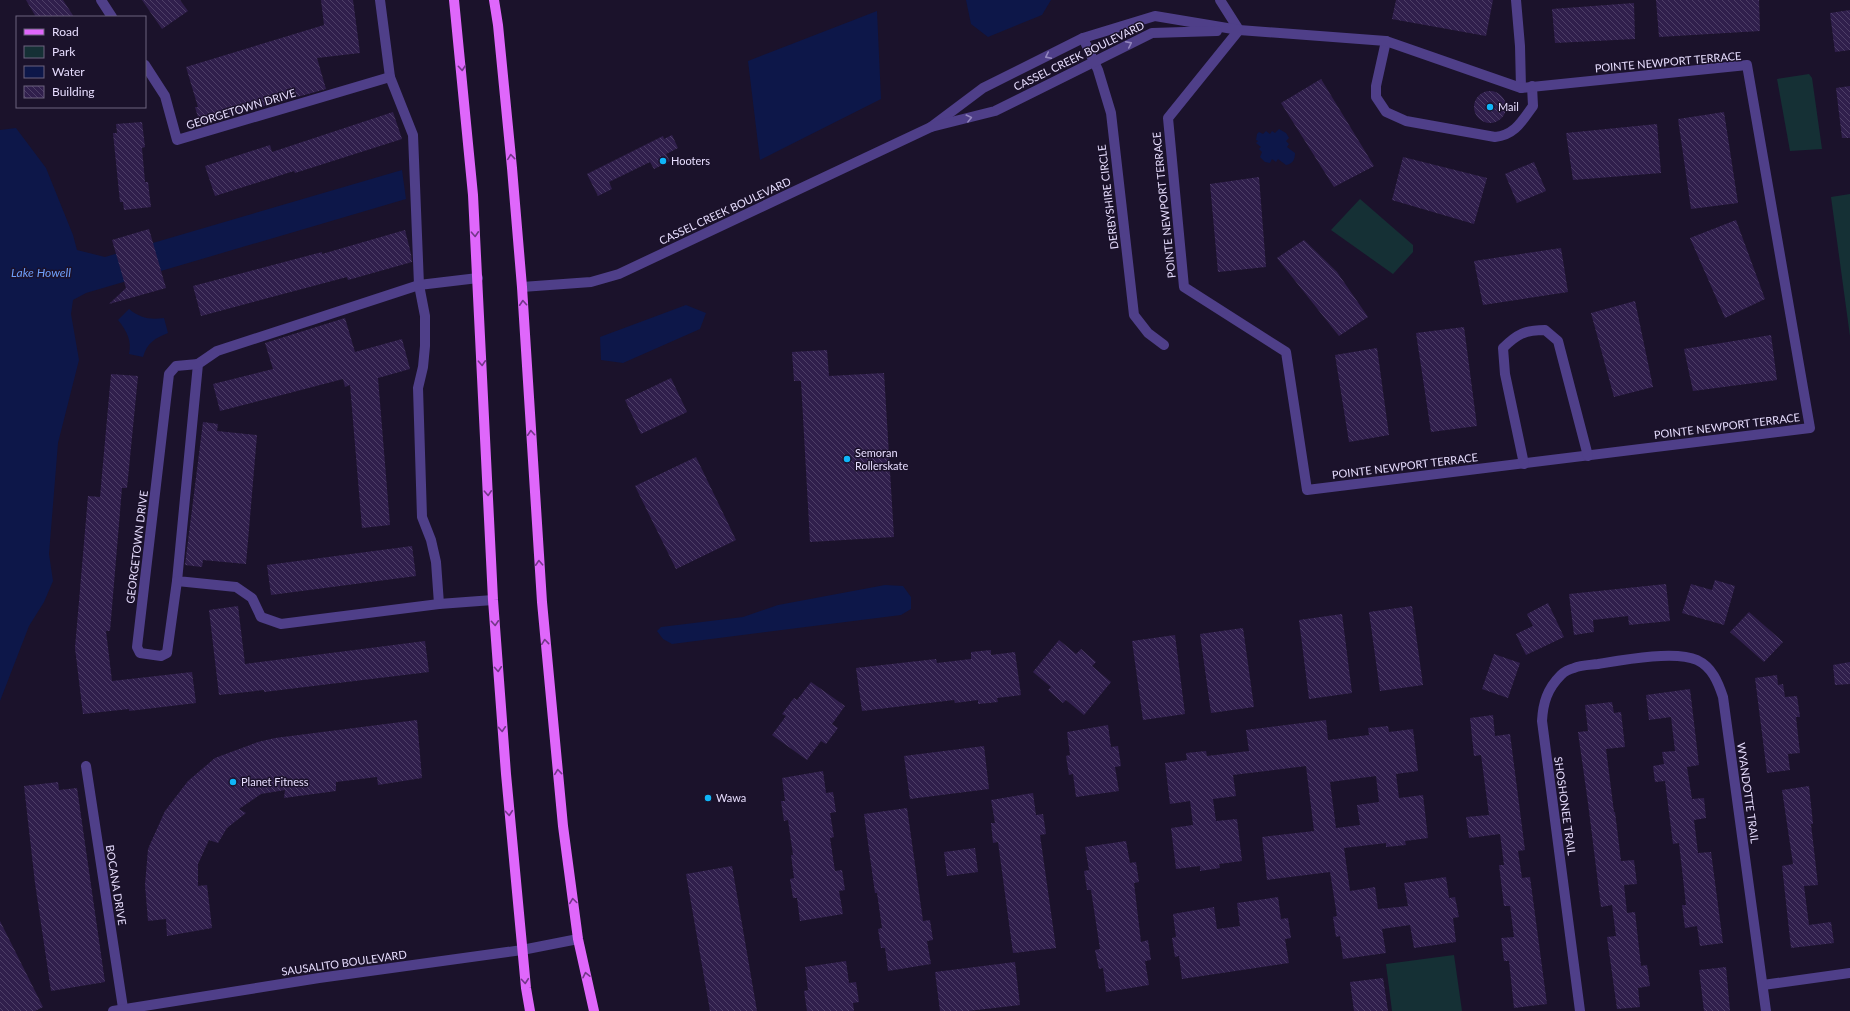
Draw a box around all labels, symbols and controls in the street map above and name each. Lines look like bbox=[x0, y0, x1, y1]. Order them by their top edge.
legend bbox=[16, 16, 146, 108]
street label: CASSEL CREEK BOULEVARD bbox=[1011, 18, 1146, 93]
text: Road bbox=[52, 24, 79, 39]
one-way arrow bbox=[1125, 41, 1132, 49]
text: Park bbox=[52, 44, 76, 59]
street label: POINTE NEWPORT TERRACE bbox=[1594, 49, 1742, 74]
one-way arrow bbox=[1045, 51, 1052, 58]
text: Water bbox=[52, 64, 85, 79]
one-way arrow bbox=[457, 65, 466, 71]
text: Building bbox=[52, 84, 95, 99]
street label: GEORGETOWN DRIVE bbox=[185, 86, 297, 131]
place label: Mail bbox=[1498, 100, 1519, 113]
marker: Mail bbox=[1485, 102, 1495, 112]
one-way arrow bbox=[965, 114, 972, 122]
street label: POINTE NEWPORT TERRACE bbox=[1149, 131, 1178, 279]
street label: DERBYSHIRE CIRCLE bbox=[1095, 144, 1120, 250]
one-way arrow bbox=[507, 154, 516, 160]
place label: Hooters bbox=[671, 154, 710, 167]
marker: Hooters bbox=[658, 156, 668, 166]
street label: CASSEL CREEK BOULEVARD bbox=[657, 174, 793, 247]
one-way arrow bbox=[471, 231, 480, 237]
water label: Lake Howell bbox=[11, 265, 71, 280]
one-way arrow bbox=[518, 300, 527, 306]
one-way arrow bbox=[478, 360, 486, 366]
street label: POINTE NEWPORT TERRACE bbox=[1653, 410, 1801, 441]
one-way arrow bbox=[527, 430, 536, 436]
place label: Semoran Rollerskate bbox=[855, 446, 908, 472]
street label: POINTE NEWPORT TERRACE bbox=[1331, 450, 1479, 481]
marker: Semoran Rollerskate bbox=[842, 454, 852, 464]
street label: GEORGETOWN DRIVE bbox=[123, 490, 150, 604]
one-way arrow bbox=[484, 490, 492, 496]
one-way arrow bbox=[535, 560, 544, 566]
one-way arrow bbox=[490, 620, 499, 626]
one-way arrow bbox=[541, 639, 550, 645]
one-way arrow bbox=[494, 666, 503, 672]
one-way arrow bbox=[498, 726, 507, 732]
street label: WYANDOTTE TRAIL bbox=[1735, 742, 1762, 844]
street label: SHOSHONEE TRAIL bbox=[1552, 756, 1579, 856]
one-way arrow bbox=[554, 768, 563, 775]
place label: Planet Fitness bbox=[241, 775, 309, 788]
marker: Planet Fitness bbox=[228, 777, 238, 787]
place label: Wawa bbox=[716, 791, 746, 804]
marker: Wawa bbox=[703, 793, 713, 803]
one-way arrow bbox=[505, 810, 514, 816]
street label: BOCANA DRIVE bbox=[104, 844, 129, 926]
one-way arrow bbox=[569, 898, 578, 904]
street label: SAUSALITO BOULEVARD bbox=[280, 947, 407, 978]
one-way arrow bbox=[583, 972, 591, 978]
one-way arrow bbox=[520, 978, 529, 984]

